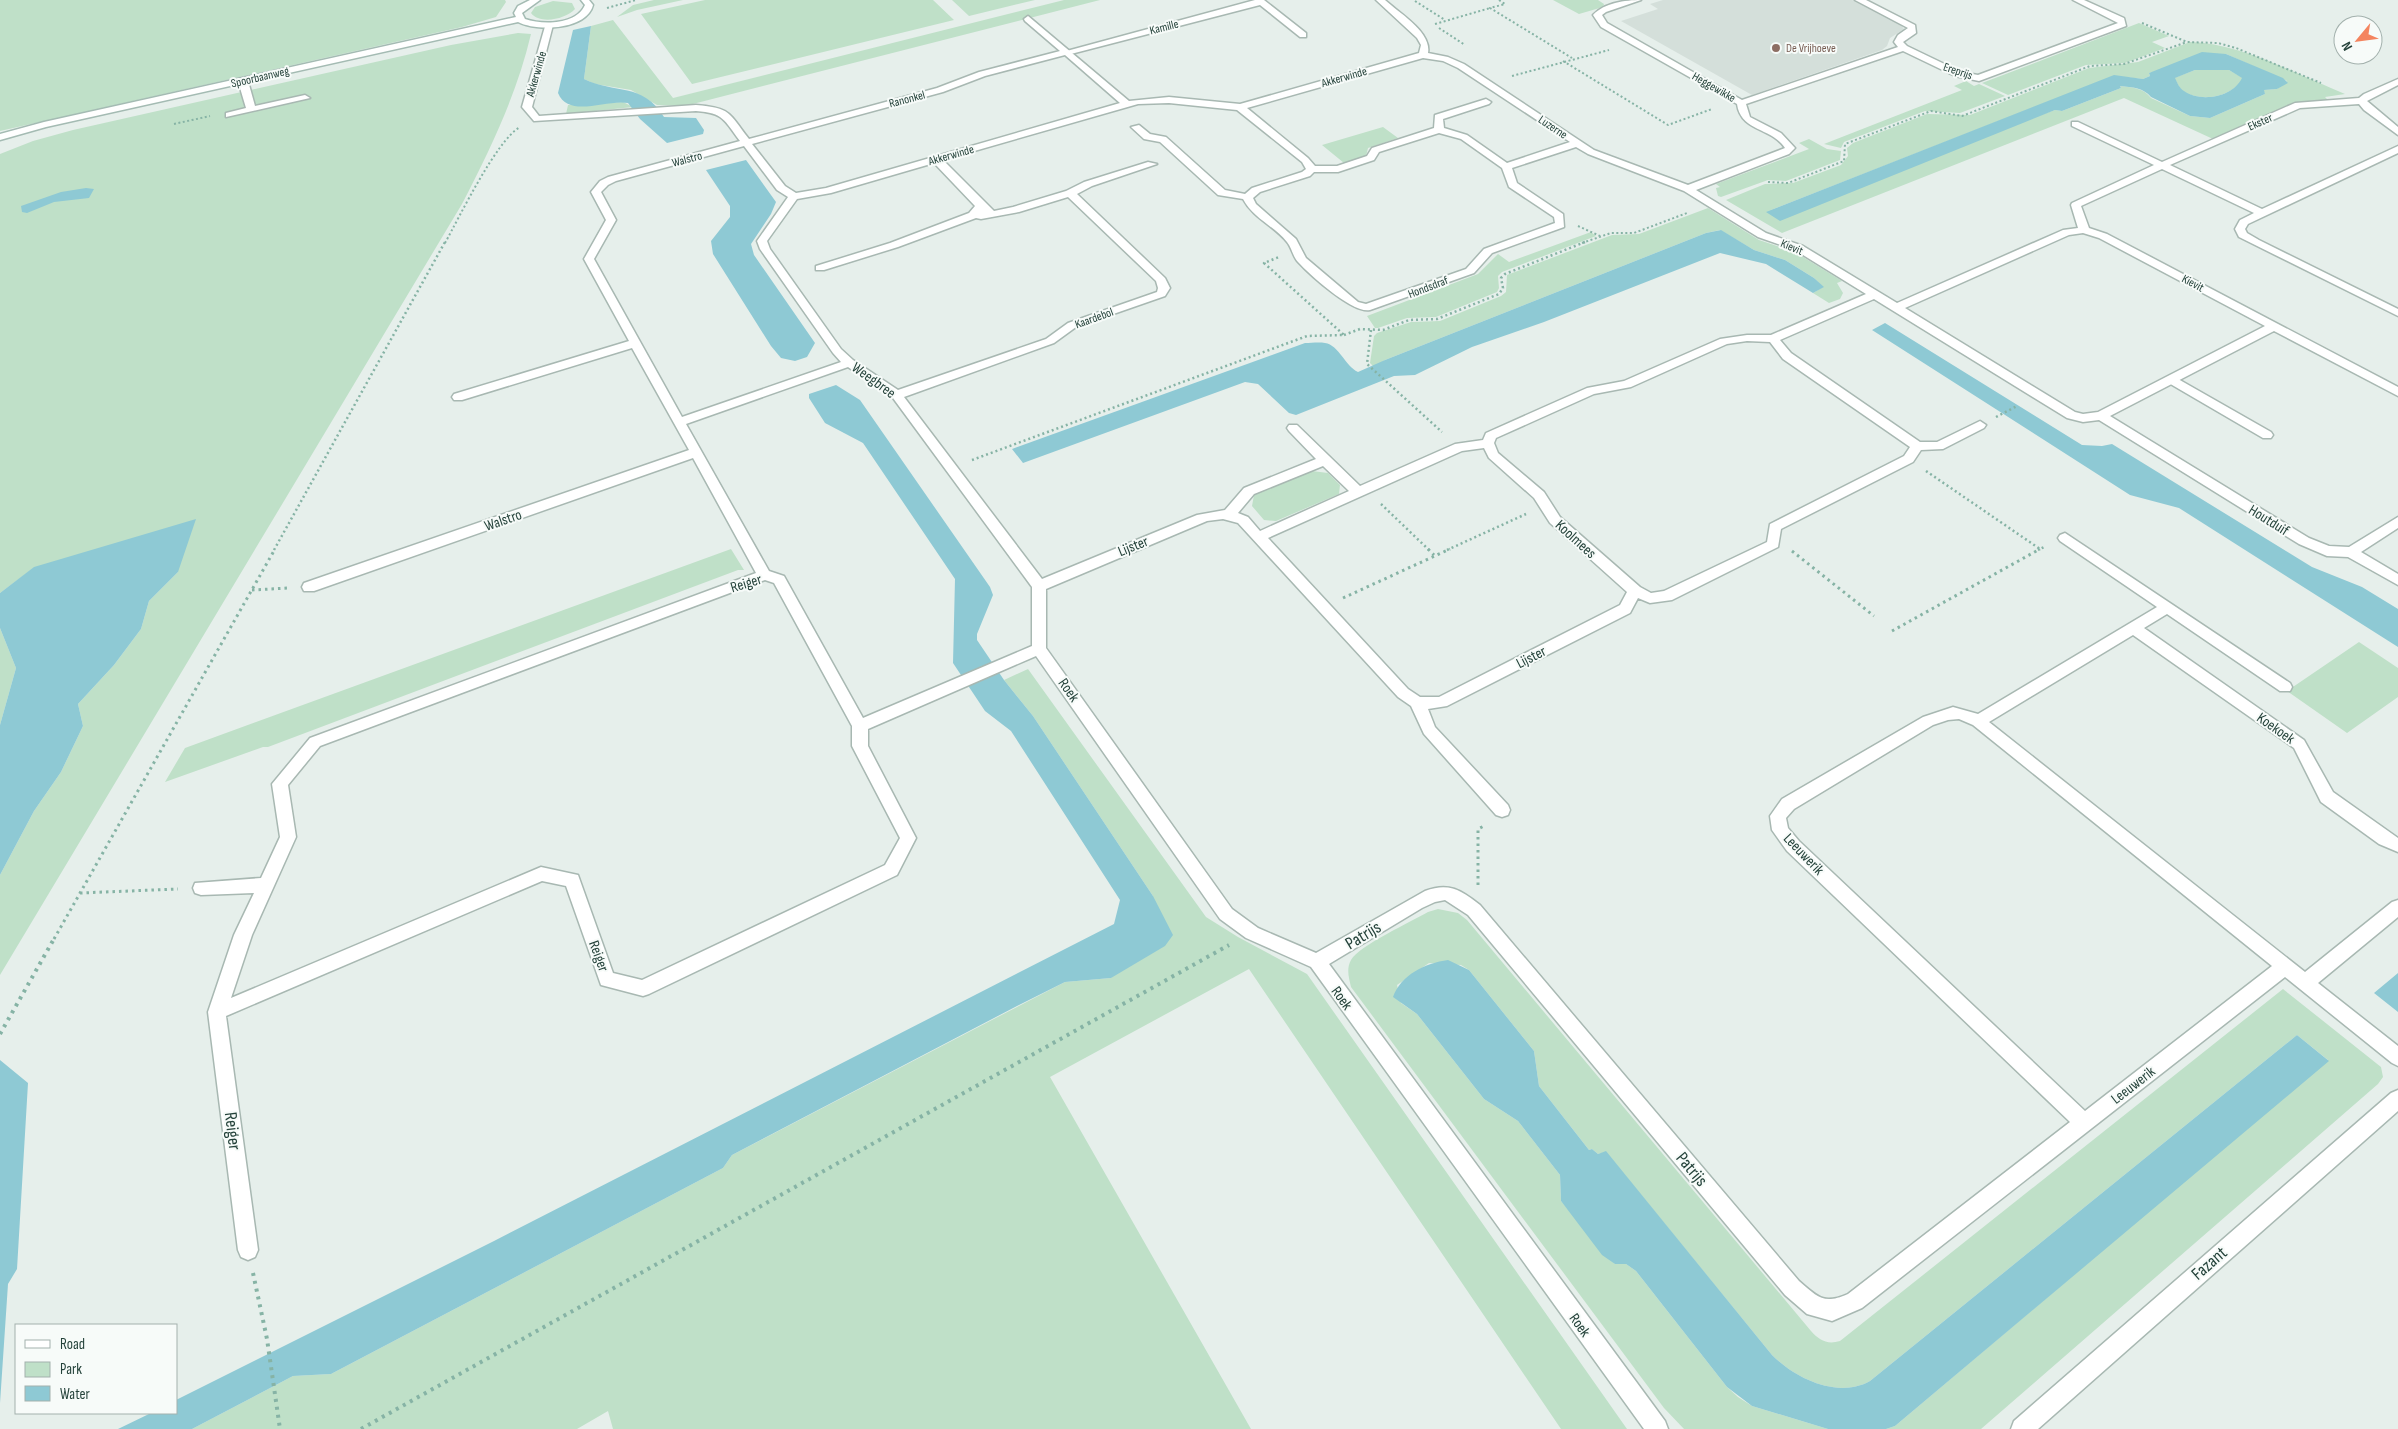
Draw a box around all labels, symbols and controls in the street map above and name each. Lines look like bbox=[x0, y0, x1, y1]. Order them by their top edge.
north arrow bbox=[2333, 15, 2383, 65]
street label: Kamille bbox=[1148, 17, 1180, 38]
text: N bbox=[2338, 39, 2356, 53]
place label: De Vrijhoeve bbox=[1786, 41, 1836, 56]
marker: De Vrijhoeve bbox=[1770, 42, 1782, 54]
street label: Akkerwinde bbox=[523, 49, 550, 100]
street label: Ereprijs bbox=[1941, 59, 1975, 83]
street label: Spoorbaanweg bbox=[230, 63, 291, 91]
street label: Akkerwinde bbox=[1319, 64, 1369, 91]
street label: Heggewikke bbox=[1689, 69, 1738, 106]
street label: Ranonkel bbox=[887, 87, 927, 111]
street label: Ekster bbox=[2245, 110, 2275, 134]
street label: Luzerne bbox=[1535, 112, 1570, 143]
street label: Akkerwinde bbox=[926, 142, 976, 169]
street label: Walstro bbox=[670, 148, 704, 171]
street label: Kievit bbox=[1778, 236, 1806, 259]
street label: Kievit bbox=[2179, 271, 2207, 296]
street label: Hondsdraf bbox=[1406, 273, 1451, 302]
street label: Kaardebol bbox=[1073, 305, 1115, 332]
street label: Weegbree bbox=[848, 358, 899, 403]
street label: Houtduif bbox=[2245, 501, 2293, 541]
street label: Walstro bbox=[482, 505, 524, 536]
street label: Koolmees bbox=[1551, 516, 1600, 563]
street label: Lijster bbox=[1115, 532, 1152, 561]
street label: Reiger bbox=[728, 570, 765, 597]
street label: Lijster bbox=[1513, 642, 1550, 673]
street label: Roek bbox=[1054, 675, 1084, 706]
street label: Koekoek bbox=[2253, 709, 2299, 748]
street label: Leeuwerik bbox=[1779, 829, 1828, 879]
street label: Patrijs bbox=[1342, 917, 1385, 954]
street label: Reiger bbox=[584, 938, 613, 975]
street label: Roek bbox=[1327, 983, 1357, 1014]
street label: Leeuwerik bbox=[2107, 1062, 2159, 1109]
street label: Reiger bbox=[220, 1111, 245, 1151]
street label: Patrijs bbox=[1671, 1148, 1712, 1191]
street label: Fazant bbox=[2187, 1242, 2232, 1284]
street label: Roek bbox=[1565, 1310, 1595, 1341]
legend bbox=[15, 1324, 178, 1414]
text: Road bbox=[60, 1335, 85, 1354]
text: Park bbox=[60, 1360, 82, 1379]
text: Water bbox=[60, 1385, 91, 1404]

